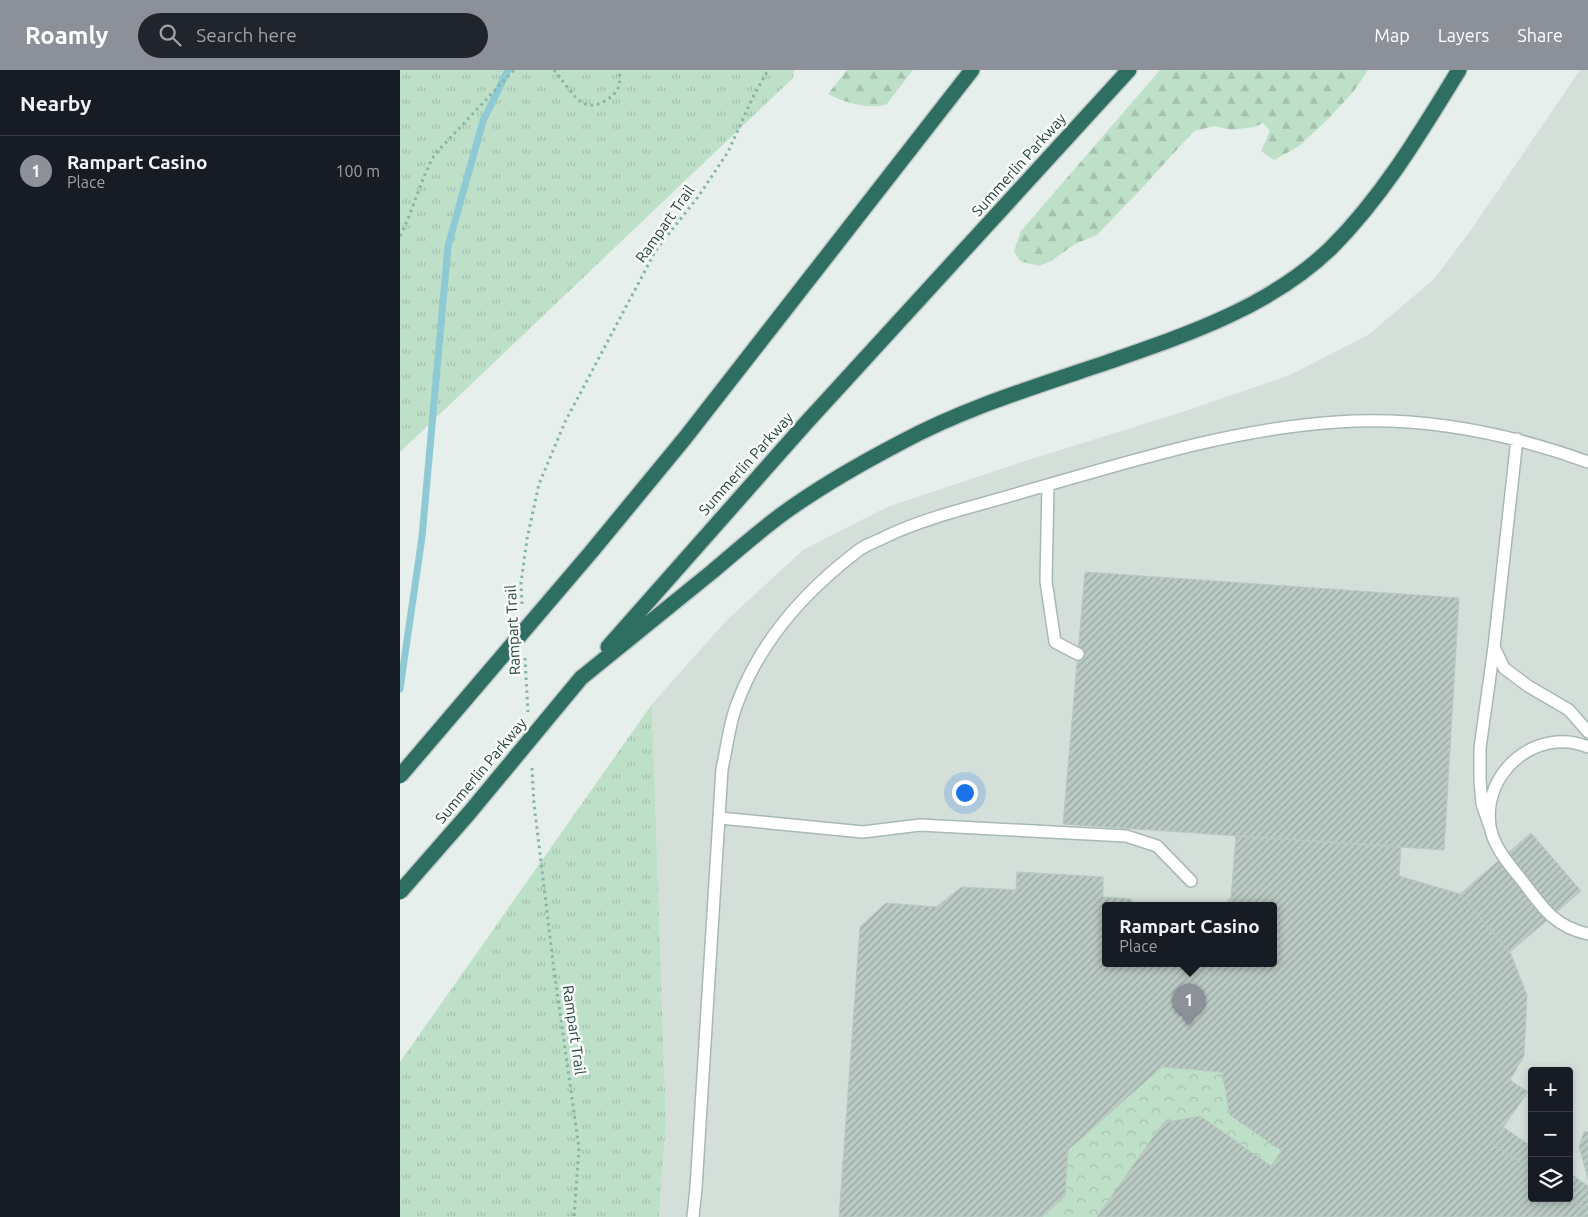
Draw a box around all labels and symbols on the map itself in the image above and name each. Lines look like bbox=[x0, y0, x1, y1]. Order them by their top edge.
street label: Summerlin Parkway bbox=[968, 110, 1069, 219]
street label: Rampart Trail bbox=[632, 182, 697, 266]
street label: Summerlin Parkway bbox=[695, 409, 796, 518]
street label: Rampart Trail bbox=[502, 584, 523, 676]
street label: Summerlin Parkway bbox=[432, 715, 530, 827]
your location bbox=[952, 780, 978, 806]
street label: Rampart Trail bbox=[560, 984, 589, 1076]
pin: 1 bbox=[1173, 984, 1205, 1025]

